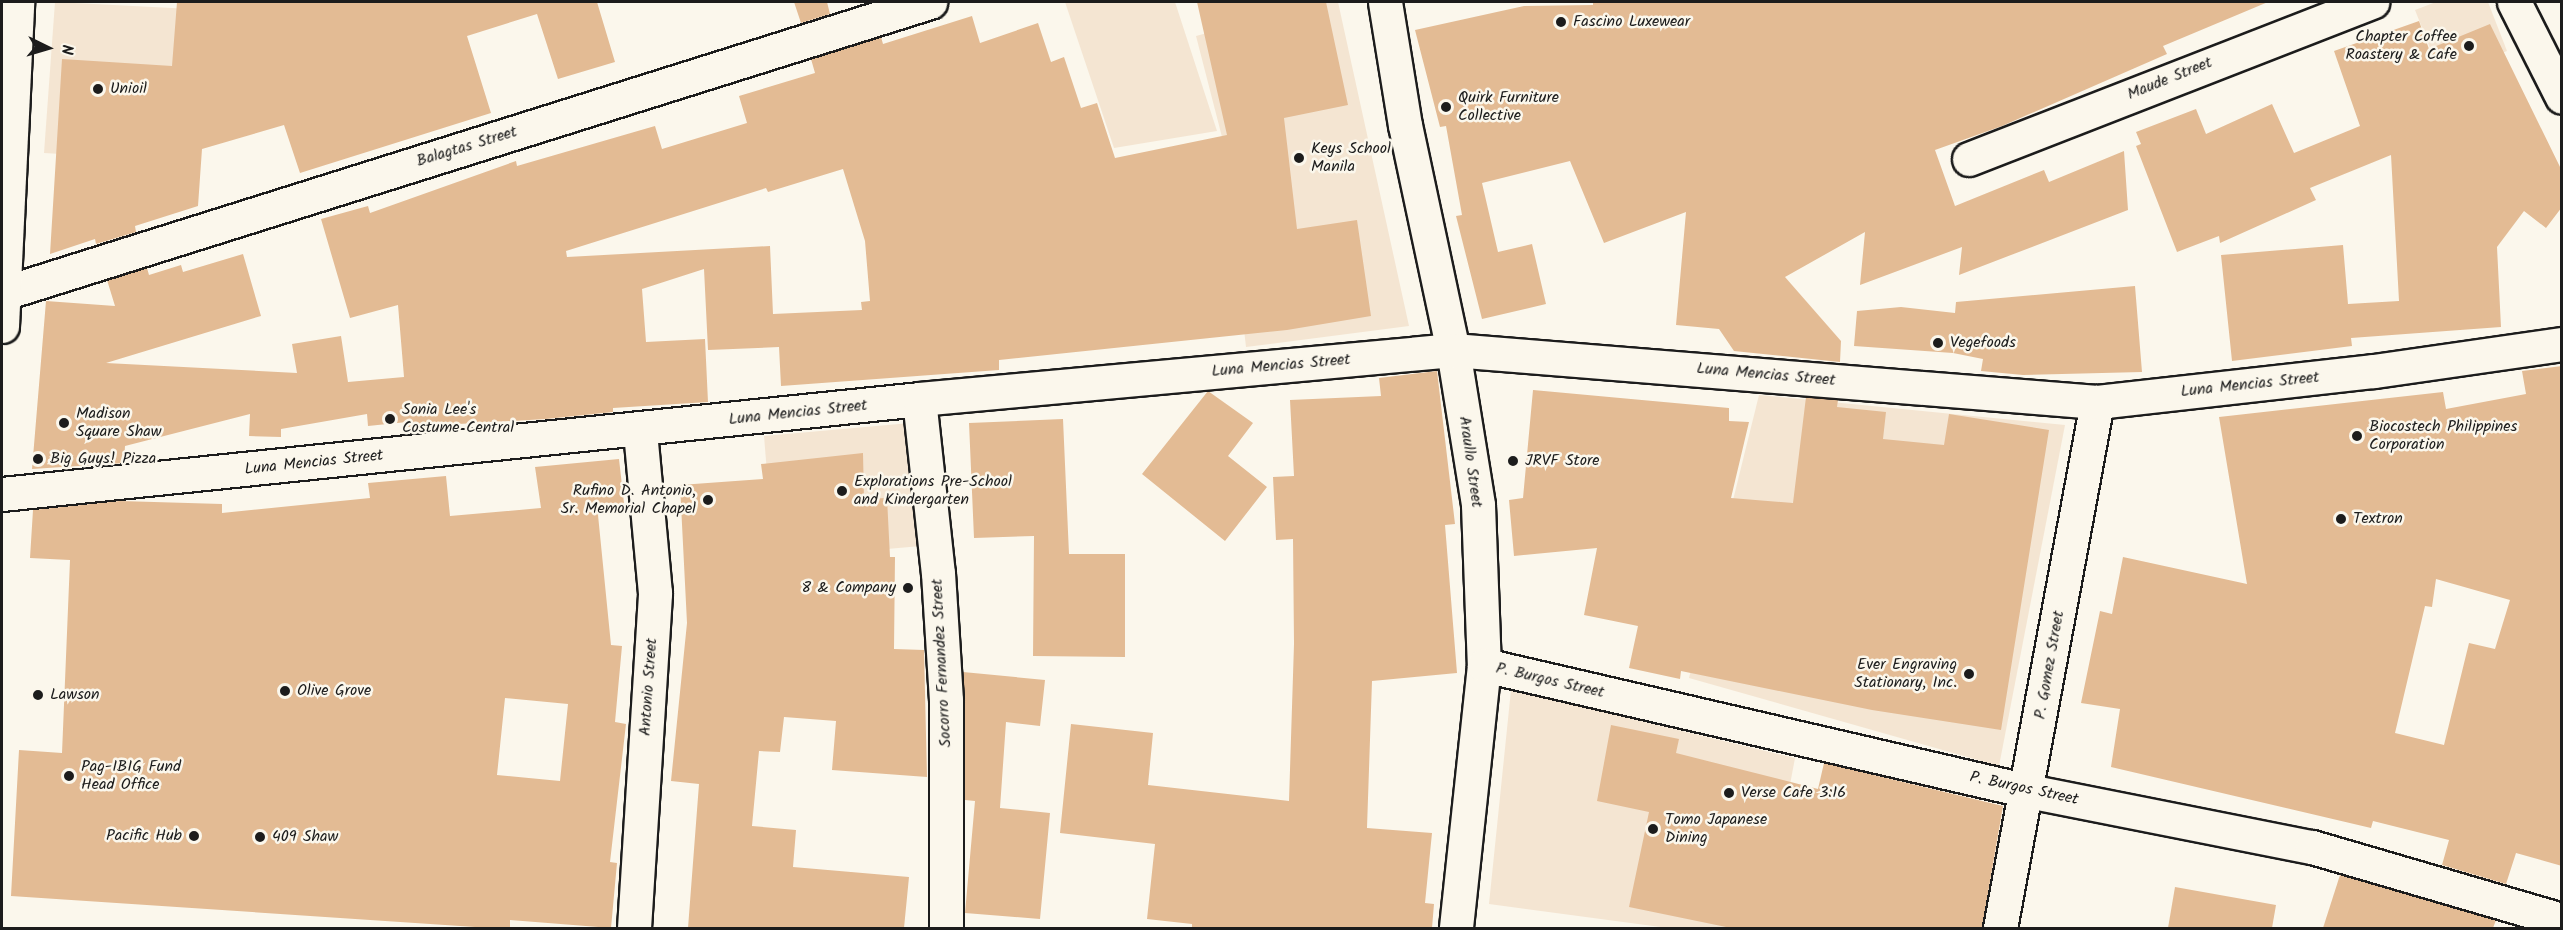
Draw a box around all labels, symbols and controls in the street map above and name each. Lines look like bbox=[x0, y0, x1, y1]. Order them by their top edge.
place label: Fascino Luxewear bbox=[1573, 12, 1690, 32]
marker: Fascino Luxewear bbox=[1554, 15, 1568, 29]
north arrow bbox=[18, 18, 78, 78]
place label: Chapter Coffee Roastery & Cafe bbox=[2345, 27, 2457, 65]
marker: Chapter Coffee Roastery & Cafe bbox=[2462, 39, 2476, 53]
text: N bbox=[54, 43, 79, 56]
street label: Maude Street bbox=[2125, 53, 2215, 105]
place label: Unioil bbox=[110, 79, 147, 99]
marker: Unioil bbox=[91, 82, 105, 96]
place label: Quirk Furniture Collective bbox=[1458, 88, 1559, 126]
marker: Quirk Furniture Collective bbox=[1439, 100, 1453, 114]
street label: Balagtas Street bbox=[414, 123, 520, 171]
place label: Keys School Manila bbox=[1311, 139, 1391, 177]
marker: Keys School Manila bbox=[1292, 151, 1306, 165]
place label: Vegefoods bbox=[1950, 333, 2016, 353]
marker: Vegefoods bbox=[1931, 336, 1945, 350]
street label: Luna Mencias Street bbox=[1211, 350, 1351, 382]
street label: Luna Mencias Street bbox=[1696, 359, 1836, 391]
street label: Luna Mencias Street bbox=[2180, 368, 2320, 402]
street label: Luna Mencias Street bbox=[728, 396, 868, 430]
place label: Sonia Lee's Costume Central bbox=[402, 400, 514, 438]
place label: Madison Square Shaw bbox=[76, 404, 162, 442]
marker: Sonia Lee's Costume Central bbox=[383, 412, 397, 426]
street label: Araullo Street bbox=[1454, 415, 1486, 509]
marker: Madison Square Shaw bbox=[57, 416, 71, 430]
place label: Biocostech Philippines Corporation bbox=[2369, 417, 2517, 455]
marker: Biocostech Philippines Corporation bbox=[2350, 429, 2364, 443]
street label: Luna Mencias Street bbox=[244, 446, 384, 480]
place label: Big Guys! Pizza bbox=[50, 449, 156, 469]
place label: JRVF Store bbox=[1525, 451, 1600, 471]
marker: Big Guys! Pizza bbox=[31, 452, 45, 466]
marker: JRVF Store bbox=[1506, 454, 1520, 468]
place label: Explorations Pre-School and Kindergarten bbox=[854, 472, 1012, 510]
place label: Rufino D. Antonio, Sr. Memorial Chapel bbox=[561, 481, 696, 519]
marker: Explorations Pre-School and Kindergarten bbox=[835, 484, 849, 498]
marker: Rufino D. Antonio, Sr. Memorial Chapel bbox=[701, 493, 715, 507]
place label: Textron bbox=[2353, 509, 2403, 529]
marker: Textron bbox=[2334, 512, 2348, 526]
place label: 8 & Company bbox=[802, 578, 896, 598]
street label: Socorro Fernandez Street bbox=[928, 578, 956, 748]
marker: 8 & Company bbox=[901, 581, 915, 595]
street label: P. Gomez Street bbox=[2031, 609, 2069, 721]
street label: Antonio Street bbox=[636, 637, 662, 737]
place label: Ever Engraving Stationary, Inc. bbox=[1854, 655, 1957, 693]
street label: P. Burgos Street bbox=[1494, 659, 1606, 703]
marker: Ever Engraving Stationary, Inc. bbox=[1962, 667, 1976, 681]
place label: Olive Grove bbox=[297, 681, 371, 701]
marker: Olive Grove bbox=[278, 684, 292, 698]
place label: Lawson bbox=[50, 685, 100, 705]
marker: Lawson bbox=[31, 688, 45, 702]
place label: Pag-IBIG Fund Head Office bbox=[81, 757, 181, 795]
street label: P. Burgos Street bbox=[1968, 768, 2080, 810]
marker: Pag-IBIG Fund Head Office bbox=[62, 769, 76, 783]
place label: Verse Cafe 3:16 bbox=[1741, 783, 1846, 803]
marker: Verse Cafe 3:16 bbox=[1722, 786, 1736, 800]
place label: Tomo Japanese Dining bbox=[1665, 810, 1767, 848]
marker: Tomo Japanese Dining bbox=[1646, 822, 1660, 836]
place label: Pacific Hub bbox=[106, 826, 182, 846]
place label: 409 Shaw bbox=[272, 827, 338, 847]
marker: Pacific Hub bbox=[187, 829, 201, 843]
marker: 409 Shaw bbox=[253, 830, 267, 844]

